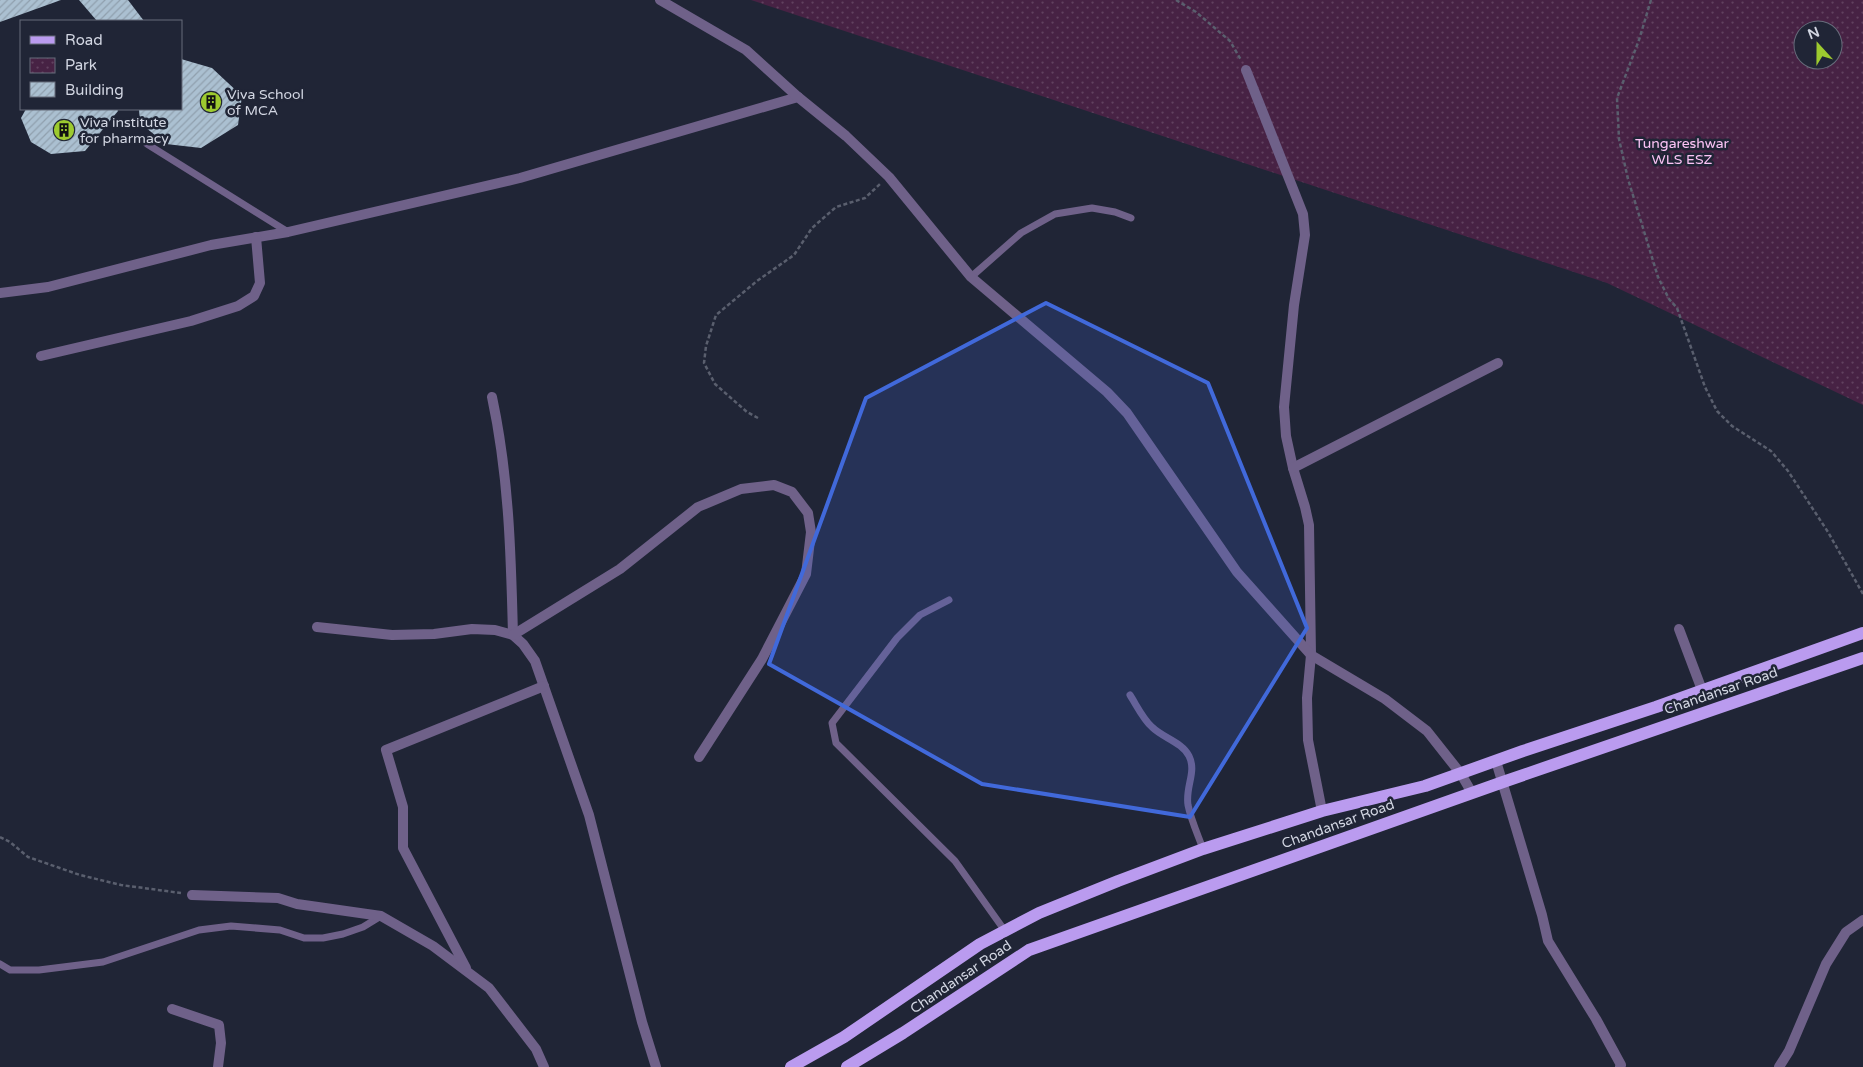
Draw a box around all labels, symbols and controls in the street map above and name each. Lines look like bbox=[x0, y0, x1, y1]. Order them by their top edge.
legend bbox=[20, 20, 182, 110]
north arrow bbox=[1793, 20, 1843, 70]
text: N bbox=[1805, 23, 1822, 43]
text: Road bbox=[65, 31, 103, 49]
text: Park bbox=[65, 56, 97, 74]
text: Building bbox=[65, 81, 124, 99]
place label: Viva School of MCA bbox=[227, 86, 304, 119]
building icon: Viva School of MCA bbox=[199, 90, 223, 114]
place label: Viva institute for pharmacy bbox=[80, 114, 169, 147]
building icon: Viva institute for pharmacy bbox=[52, 118, 76, 142]
park label: Tungareshwar WLS ESZ bbox=[1635, 135, 1730, 168]
street label: Chandansar Road bbox=[1662, 664, 1780, 718]
street label: Chandansar Road bbox=[1279, 796, 1397, 852]
street label: Chandansar Road bbox=[907, 937, 1015, 1017]

